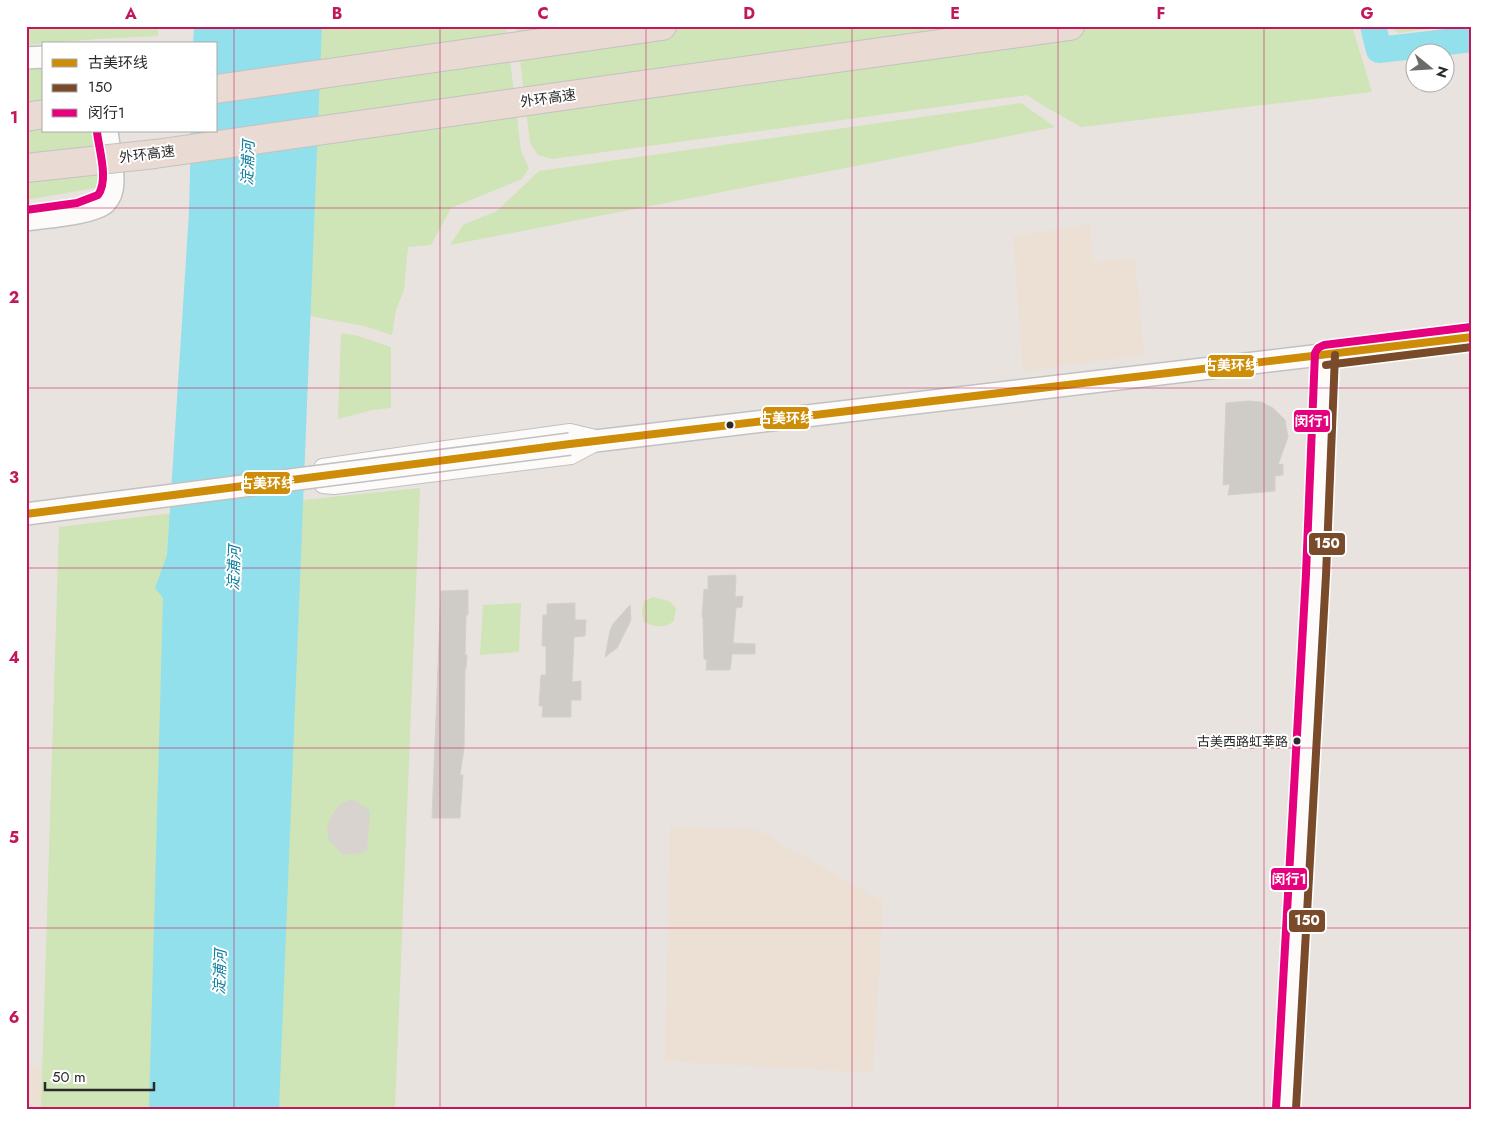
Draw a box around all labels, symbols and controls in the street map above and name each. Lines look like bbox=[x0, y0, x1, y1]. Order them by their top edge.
text: A bbox=[124, 2, 137, 25]
text: B bbox=[332, 2, 342, 25]
text: C bbox=[537, 2, 549, 25]
text: D bbox=[743, 2, 755, 25]
text: E bbox=[950, 2, 960, 25]
text: F bbox=[1157, 2, 1165, 25]
text: G bbox=[1360, 2, 1374, 25]
legend bbox=[42, 42, 218, 132]
north arrow bbox=[1406, 42, 1456, 92]
text: 古美环线 bbox=[88, 52, 148, 74]
text: N bbox=[1431, 64, 1454, 80]
text: 150 bbox=[88, 76, 112, 98]
street label: 外环高速 bbox=[519, 84, 577, 112]
text: 闵行1 bbox=[88, 102, 125, 124]
text: 1 bbox=[10, 106, 18, 129]
water label: 淀浦河 bbox=[236, 137, 260, 186]
street label: 外环高速 bbox=[118, 141, 176, 167]
text: 2 bbox=[9, 286, 19, 309]
line badge: 古美环线 bbox=[1207, 354, 1255, 378]
text: 古美环线 bbox=[1203, 355, 1259, 375]
line badge: 古美环线 bbox=[762, 406, 810, 430]
text: 古美环线 bbox=[758, 408, 814, 428]
line badge: 闵行1 bbox=[1293, 409, 1331, 433]
text: 闵行1 bbox=[1294, 411, 1330, 431]
unlabelled marker bbox=[725, 420, 735, 430]
text: 3 bbox=[9, 466, 19, 489]
line badge: 古美环线 bbox=[243, 471, 291, 495]
text: 古美环线 bbox=[239, 473, 295, 493]
line badge: 150 bbox=[1308, 532, 1346, 556]
text: 150 bbox=[1314, 533, 1340, 553]
water label: 淀浦河 bbox=[222, 542, 246, 591]
text: 4 bbox=[8, 646, 20, 669]
place label: 古美西路虹莘路 bbox=[1197, 732, 1288, 751]
marker: 古美西路虹莘路 bbox=[1292, 736, 1302, 746]
text: 5 bbox=[9, 826, 19, 849]
line badge: 闵行1 bbox=[1270, 867, 1308, 891]
text: 闵行1 bbox=[1271, 869, 1307, 889]
line badge: 150 bbox=[1288, 909, 1326, 933]
text: 150 bbox=[1294, 910, 1320, 930]
water label: 淀浦河 bbox=[208, 946, 232, 995]
text: 6 bbox=[9, 1006, 19, 1029]
scale bar bbox=[45, 1060, 154, 1092]
text: 50 m bbox=[52, 1066, 86, 1088]

